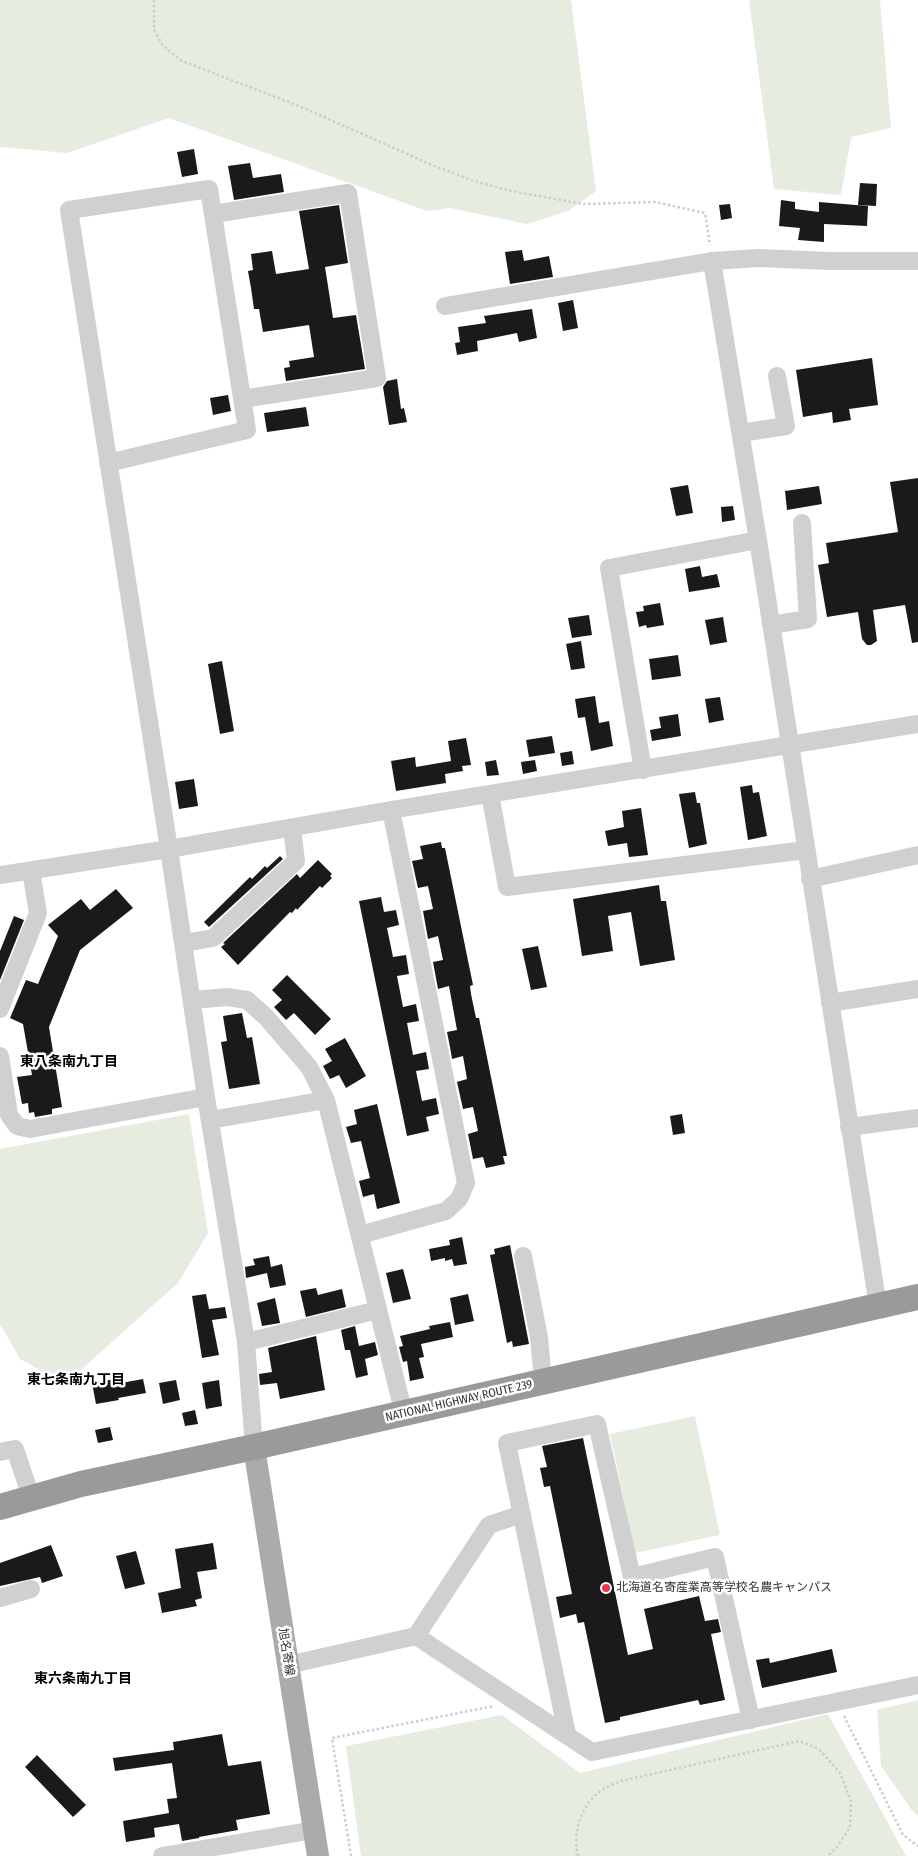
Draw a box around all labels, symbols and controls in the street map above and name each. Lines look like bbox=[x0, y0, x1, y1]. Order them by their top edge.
district label: 東八条南九丁目 bbox=[20, 1054, 118, 1070]
district label: 東七条南九丁目 bbox=[27, 1372, 125, 1388]
street label: NATIONAL HIGHWAY ROUTE 239 bbox=[384, 1377, 534, 1425]
place label: 北海道名寄産業高等学校名農キャンパス bbox=[616, 1581, 832, 1595]
marker: 北海道名寄産業高等学校名農キャンパス bbox=[600, 1582, 612, 1594]
street label: 旭名寄線 bbox=[275, 1627, 297, 1677]
district label: 東六条南九丁目 bbox=[34, 1671, 132, 1687]

